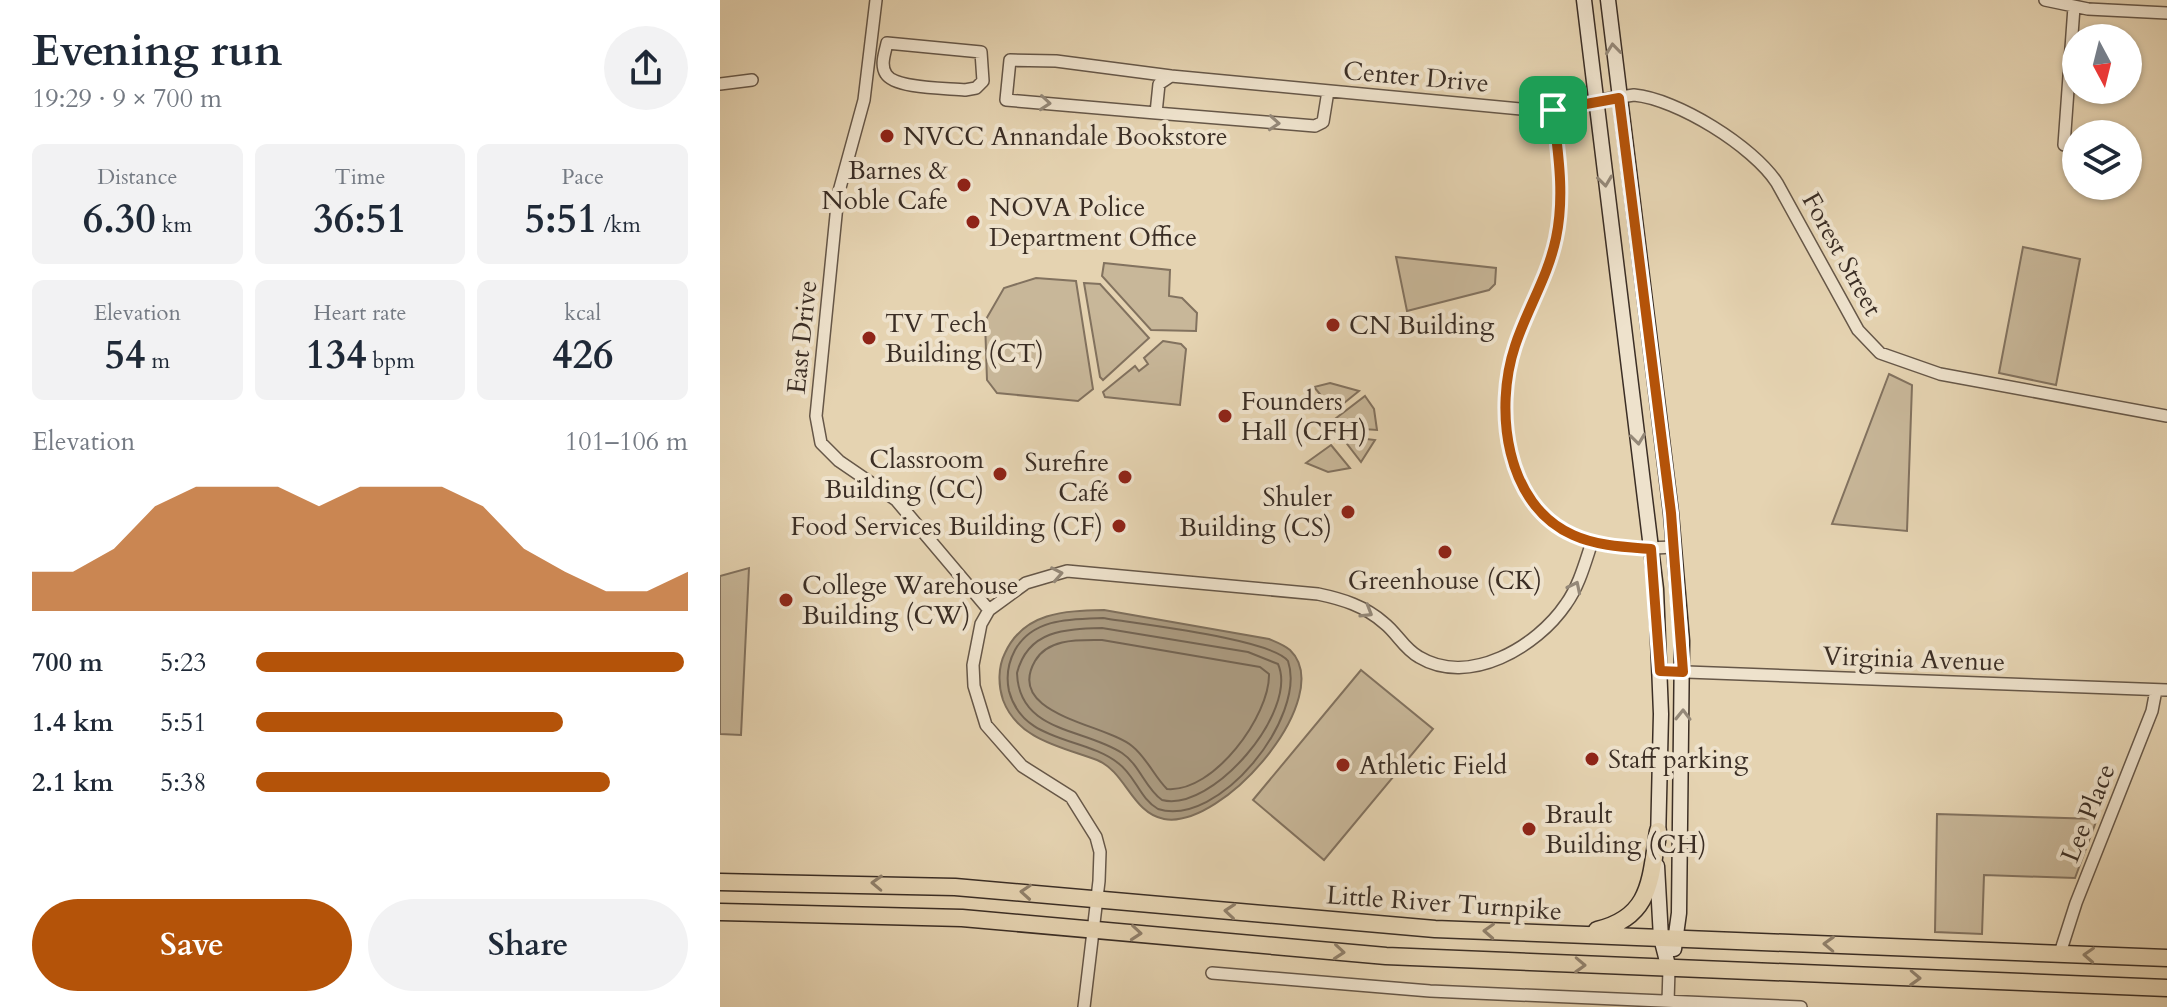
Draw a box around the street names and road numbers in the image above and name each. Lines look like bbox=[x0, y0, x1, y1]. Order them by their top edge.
street label: Center Drive bbox=[1342, 53, 1490, 101]
street label: Forest Street bbox=[1794, 186, 1890, 322]
street label: East Drive bbox=[779, 278, 825, 396]
street label: Virginia Avenue bbox=[1822, 638, 2006, 680]
street label: Lee Place bbox=[2052, 759, 2124, 867]
street label: Little River Turnpike bbox=[1325, 877, 1563, 929]

